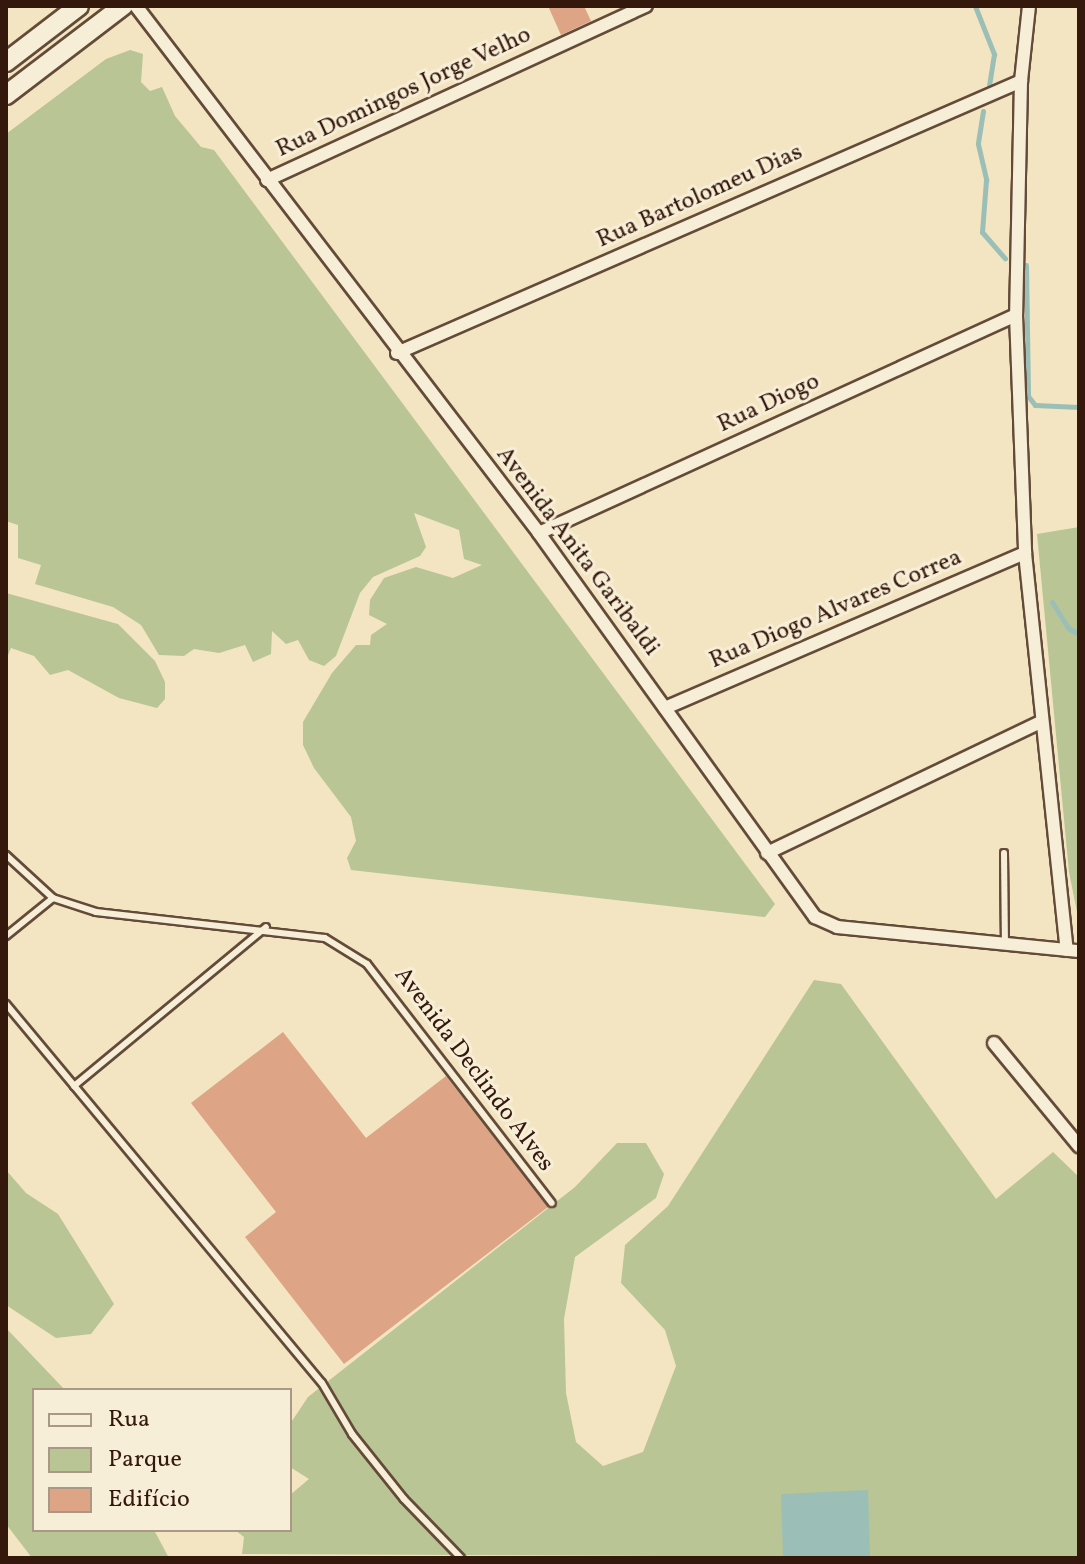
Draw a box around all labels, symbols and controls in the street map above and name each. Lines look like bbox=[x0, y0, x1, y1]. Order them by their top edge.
street label: Rua Domingos Jorge Velho bbox=[272, 21, 536, 165]
street label: Rua Bartolomeu Dias bbox=[593, 139, 807, 255]
street label: Rua Diogo bbox=[713, 368, 825, 440]
street label: Avenida Anita Garibaldi bbox=[489, 442, 665, 662]
street label: Rua Diogo Alvares Correa bbox=[706, 544, 966, 676]
street label: Avenida Declindo Alves bbox=[387, 962, 559, 1178]
legend bbox=[32, 1388, 292, 1532]
text: Rua bbox=[108, 1403, 150, 1437]
text: Parque bbox=[108, 1443, 182, 1477]
text: Edifício bbox=[108, 1483, 190, 1517]

